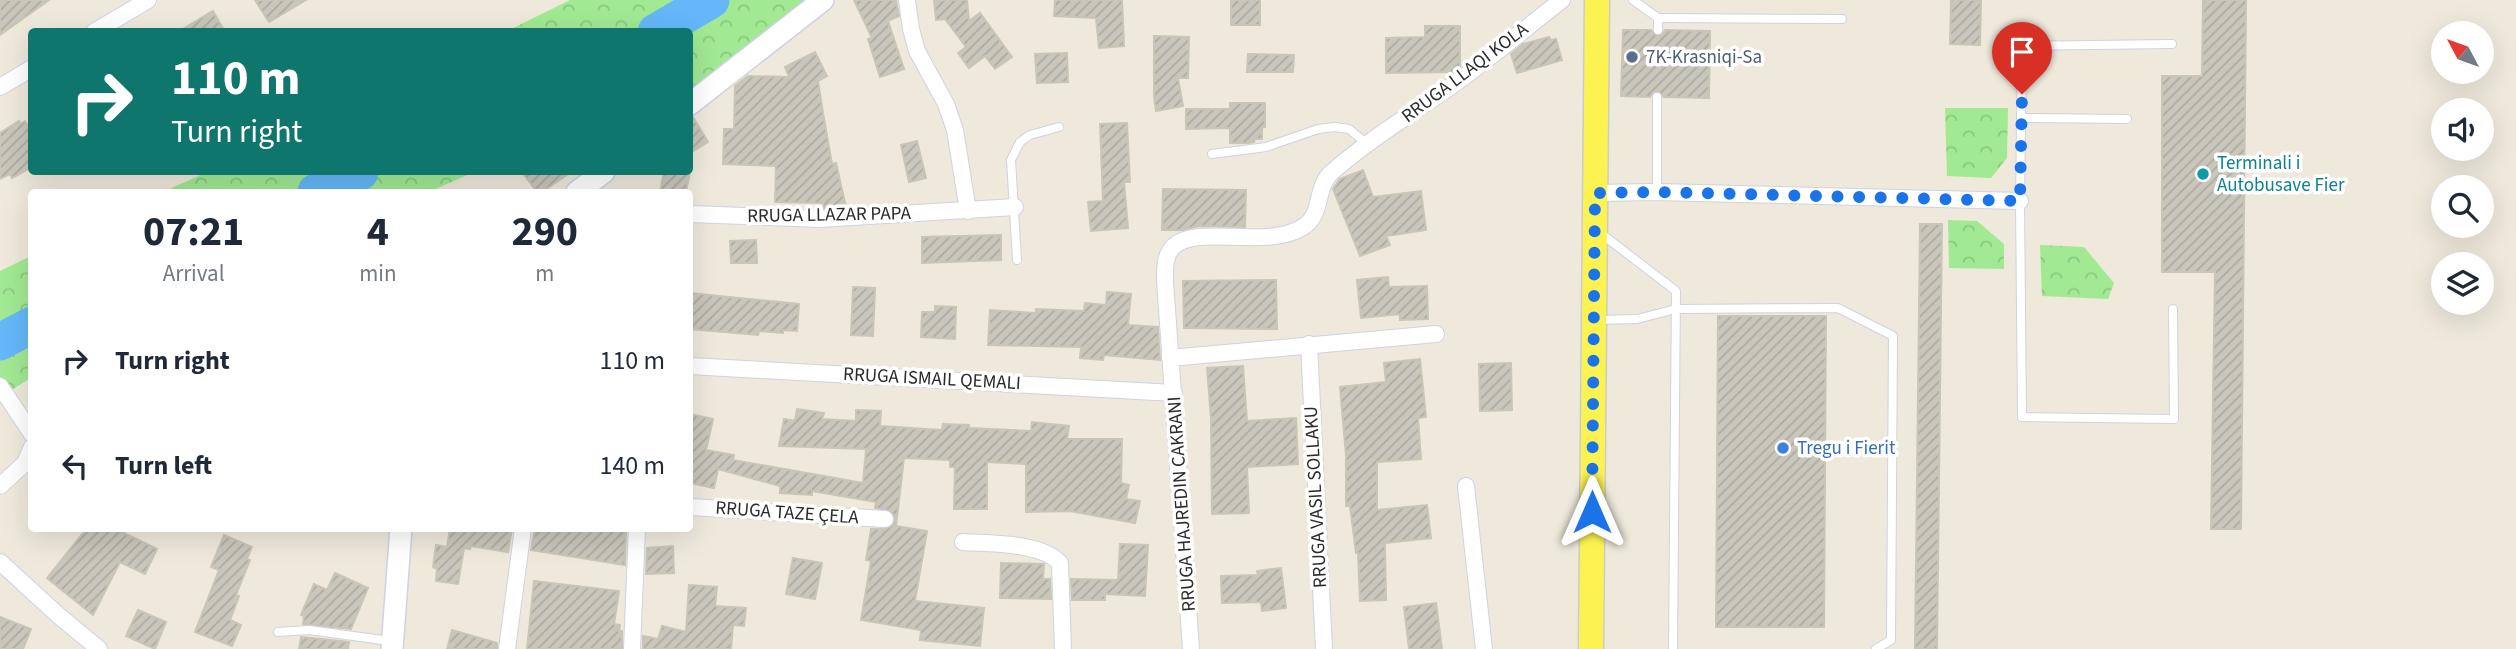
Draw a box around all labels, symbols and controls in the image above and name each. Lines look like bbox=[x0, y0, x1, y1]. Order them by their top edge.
street label: RRUGA LLAQI KOLA bbox=[1396, 16, 1535, 130]
north arrow bbox=[2431, 21, 2494, 84]
map controls bbox=[2431, 21, 2494, 315]
pin bbox=[1992, 22, 2052, 94]
icon: arrive bbox=[2003, 33, 2041, 71]
text: 110 m bbox=[171, 44, 300, 114]
place label: 7K-Krasniqi-Sa bbox=[1646, 44, 1762, 71]
marker: 7K-Krasniqi-Sa bbox=[1624, 49, 1640, 65]
icon: right bbox=[56, 56, 147, 147]
button: sound bbox=[2431, 98, 2494, 161]
text: Turn right bbox=[171, 109, 302, 155]
place label: Terminali i Autobusave Fier bbox=[2217, 150, 2345, 199]
marker: Terminali i Autobusave Fier bbox=[2195, 166, 2211, 182]
button: search bbox=[2431, 175, 2494, 238]
street label: RRUGA LLAZAR PAPA bbox=[747, 200, 912, 230]
text: 07:21 bbox=[143, 202, 244, 262]
text: 4 bbox=[367, 202, 389, 262]
text: 290 bbox=[511, 202, 578, 262]
button: layers bbox=[2431, 252, 2494, 315]
text: Arrival bbox=[163, 257, 225, 290]
text: min bbox=[359, 257, 397, 290]
text: m bbox=[535, 257, 554, 290]
icon: right bbox=[56, 342, 94, 380]
text: Turn right bbox=[115, 342, 230, 379]
text: 110 m bbox=[599, 342, 665, 379]
street label: RRUGA ISMAIL QEMALI bbox=[842, 361, 1022, 397]
street label: RRUGA HAJREDIN CAKRANI bbox=[1161, 396, 1203, 612]
street label: RRUGA VASIL SOLLAKU bbox=[1298, 405, 1334, 589]
place label: Tregu i Fierit bbox=[1797, 435, 1896, 462]
marker: Tregu i Fierit bbox=[1775, 440, 1791, 456]
icon: left bbox=[56, 447, 94, 485]
text: Turn left bbox=[115, 447, 212, 484]
text: 140 m bbox=[599, 447, 665, 484]
position arrow bbox=[1555, 475, 1629, 549]
street label: RRUGA TAZE ÇELA bbox=[714, 495, 860, 532]

